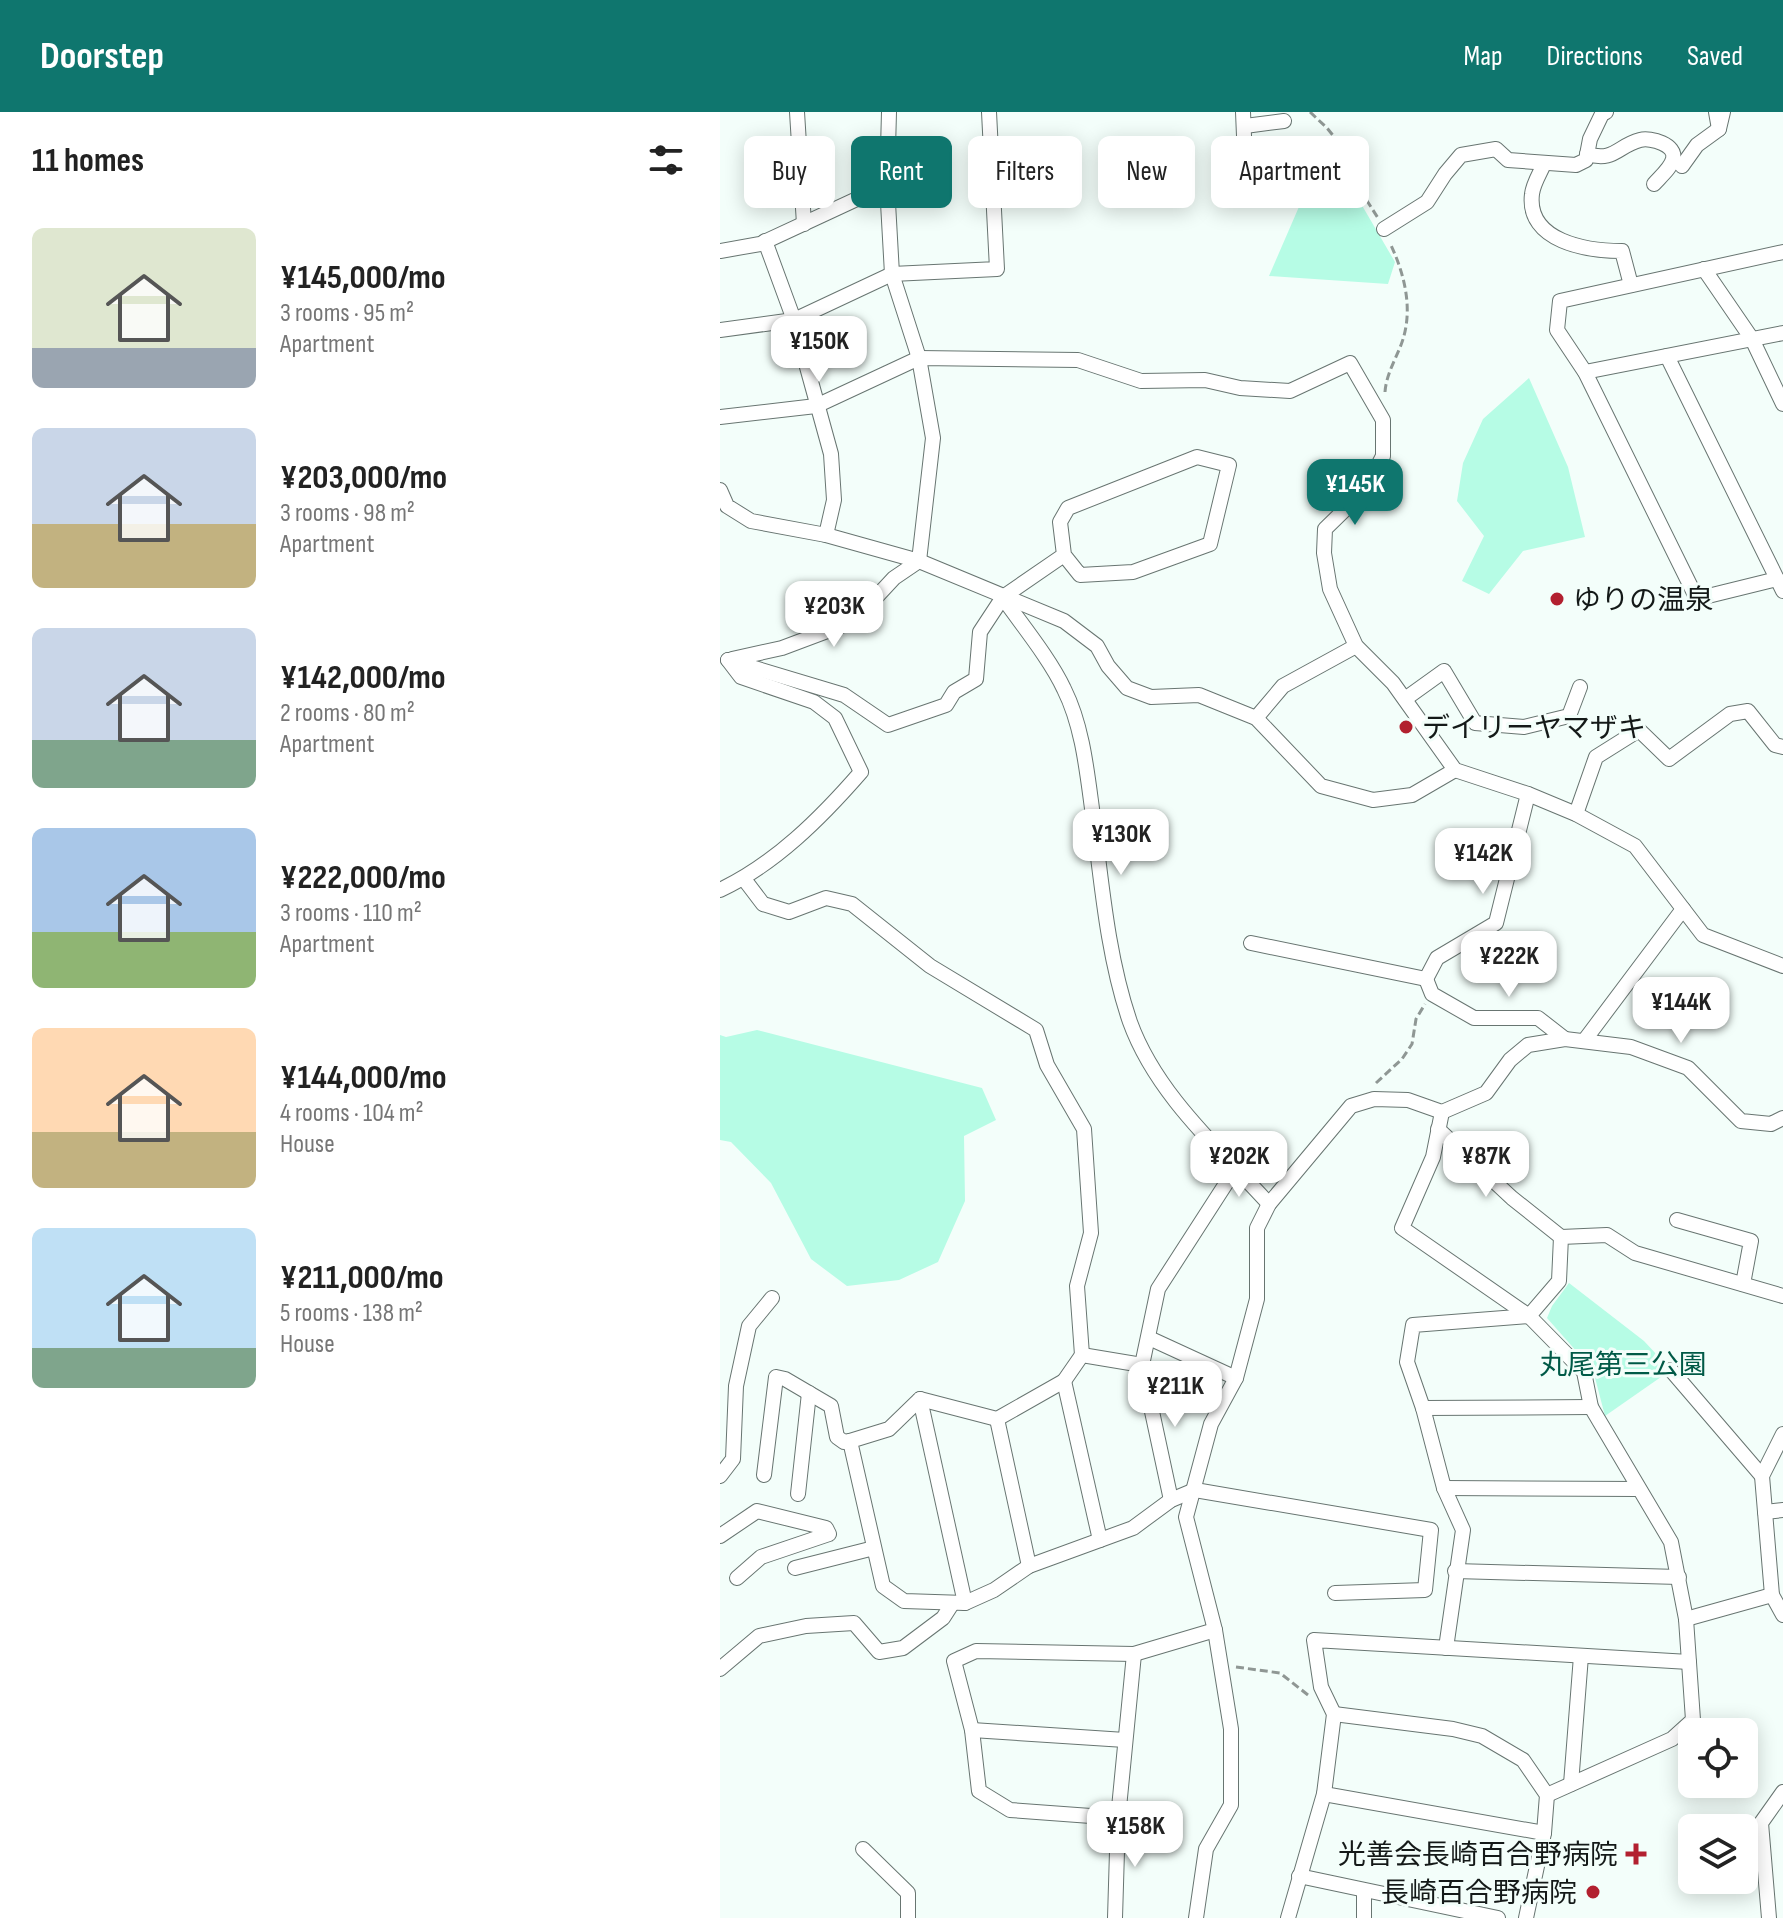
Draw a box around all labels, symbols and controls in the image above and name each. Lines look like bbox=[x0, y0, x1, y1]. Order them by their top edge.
text: Doorstep bbox=[40, 34, 164, 79]
text: Map bbox=[1464, 40, 1503, 73]
text: Directions bbox=[1547, 40, 1643, 73]
text: Saved bbox=[1687, 40, 1743, 73]
chip: Buy bbox=[744, 136, 835, 208]
chip: Rent bbox=[851, 136, 952, 208]
chip: Filters bbox=[968, 136, 1082, 208]
chip: New bbox=[1098, 136, 1195, 208]
chip: Apartment bbox=[1211, 136, 1369, 208]
icon: filters bbox=[644, 138, 688, 182]
text: 11 homes bbox=[32, 140, 144, 181]
text: ¥145,000/mo bbox=[280, 257, 446, 298]
icon: home bbox=[96, 260, 192, 356]
text: 3 rooms · 95 m² bbox=[280, 298, 414, 329]
pin: ¥150K bbox=[763, 316, 875, 384]
text: ¥150K bbox=[789, 326, 849, 357]
text: Apartment bbox=[280, 329, 374, 360]
text: ¥203,000/mo bbox=[280, 457, 447, 498]
pin: ¥145K bbox=[1299, 459, 1411, 527]
icon: home bbox=[96, 460, 192, 556]
text: ¥145K bbox=[1325, 469, 1385, 500]
text: 3 rooms · 98 m² bbox=[280, 498, 415, 529]
text: Apartment bbox=[280, 529, 374, 560]
pin: ¥203K bbox=[778, 581, 890, 649]
place label: ゆりの温泉 bbox=[1573, 584, 1713, 617]
marker: ゆりの温泉 bbox=[1548, 590, 1566, 608]
text: ¥203K bbox=[803, 591, 865, 622]
text: ¥142,000/mo bbox=[280, 657, 446, 698]
icon: home bbox=[96, 660, 192, 756]
text: 2 rooms · 80 m² bbox=[280, 698, 415, 729]
place label: デイリーヤマザキ bbox=[1422, 712, 1646, 745]
marker: デイリーヤマザキ bbox=[1397, 718, 1415, 736]
text: Apartment bbox=[280, 729, 374, 760]
pin: ¥130K bbox=[1065, 809, 1177, 877]
text: ¥130K bbox=[1091, 819, 1151, 850]
pin: ¥142K bbox=[1427, 828, 1539, 896]
text: ¥142K bbox=[1453, 838, 1513, 869]
text: ¥222,000/mo bbox=[280, 857, 446, 898]
icon: home bbox=[96, 860, 192, 956]
text: 3 rooms · 110 m² bbox=[280, 898, 422, 929]
text: Apartment bbox=[280, 929, 374, 960]
pin: ¥222K bbox=[1453, 931, 1565, 999]
text: ¥222K bbox=[1479, 941, 1539, 972]
pin: ¥144K bbox=[1625, 977, 1737, 1045]
text: ¥144K bbox=[1651, 987, 1711, 1018]
text: ¥144,000/mo bbox=[280, 1057, 447, 1098]
icon: home bbox=[96, 1060, 192, 1156]
text: 4 rooms · 104 m² bbox=[280, 1098, 424, 1129]
text: House bbox=[280, 1129, 335, 1160]
pin: ¥202K bbox=[1183, 1131, 1295, 1199]
pin: ¥87K bbox=[1439, 1131, 1533, 1199]
text: ¥202K bbox=[1208, 1141, 1270, 1172]
text: ¥87K bbox=[1461, 1141, 1511, 1172]
text: ¥211,000/mo bbox=[280, 1257, 444, 1298]
icon: home bbox=[96, 1260, 192, 1356]
text: 5 rooms · 138 m² bbox=[280, 1298, 423, 1329]
text: House bbox=[280, 1329, 335, 1360]
park label: 丸尾第三公園 bbox=[1539, 1349, 1707, 1382]
pin: ¥211K bbox=[1119, 1361, 1231, 1429]
text: ¥211K bbox=[1146, 1371, 1204, 1402]
map controls bbox=[1678, 1718, 1758, 1894]
button: locate bbox=[1678, 1718, 1758, 1798]
pin: ¥158K bbox=[1079, 1801, 1191, 1869]
text: ¥158K bbox=[1105, 1811, 1165, 1842]
button: layers bbox=[1678, 1814, 1758, 1894]
place label: 光善会長崎百合野病院 bbox=[1338, 1839, 1618, 1872]
marker: 光善会長崎百合野病院 bbox=[1625, 1843, 1647, 1865]
place label: 長崎百合野病院 bbox=[1381, 1877, 1577, 1910]
marker: 長崎百合野病院 bbox=[1584, 1883, 1602, 1901]

